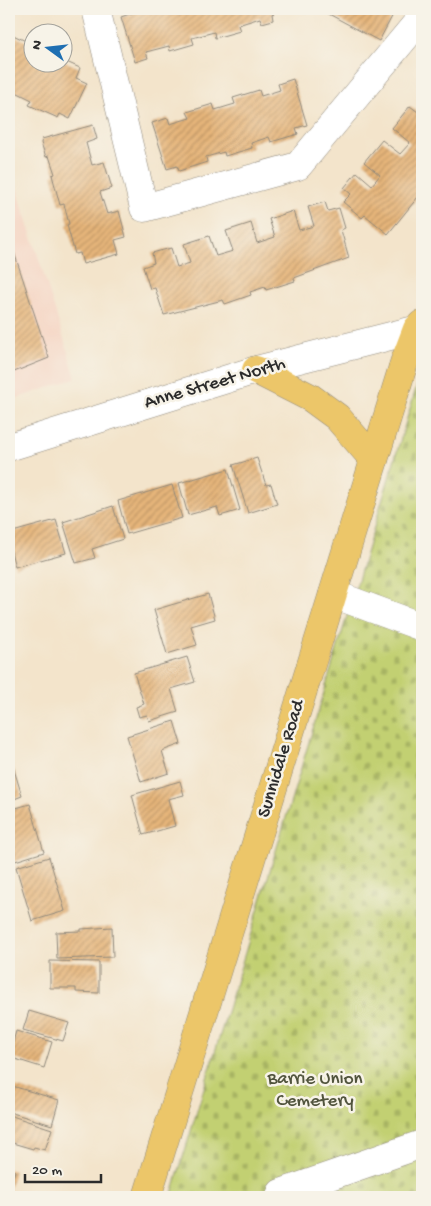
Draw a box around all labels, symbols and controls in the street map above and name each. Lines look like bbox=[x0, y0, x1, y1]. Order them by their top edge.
north arrow bbox=[22, 22, 72, 72]
text: N bbox=[28, 39, 47, 52]
street label: Anne Street North bbox=[142, 353, 288, 415]
street label: Sunnidale Road bbox=[253, 696, 311, 820]
park label: Barrie Union Cemetery bbox=[266, 1068, 363, 1113]
scale bar bbox=[25, 1151, 101, 1183]
text: 20 m bbox=[32, 1162, 62, 1180]

